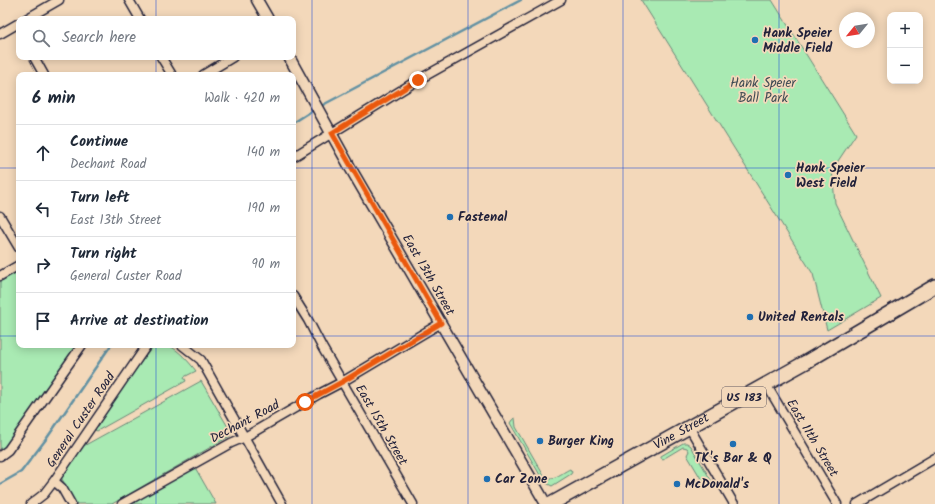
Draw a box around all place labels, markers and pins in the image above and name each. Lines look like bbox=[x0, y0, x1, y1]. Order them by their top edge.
place label: Hank Speier Middle Field bbox=[763, 23, 833, 59]
marker: Hank Speier Middle Field bbox=[750, 35, 760, 45]
place label: Hank Speier West Field bbox=[796, 158, 866, 194]
marker: Hank Speier West Field bbox=[783, 170, 793, 180]
place label: Fastenal bbox=[458, 207, 508, 228]
marker: Fastenal bbox=[445, 212, 455, 222]
place label: United Rentals bbox=[758, 307, 844, 328]
marker: United Rentals bbox=[745, 312, 755, 322]
place label: Burger King bbox=[548, 431, 614, 452]
marker: Burger King bbox=[535, 436, 545, 446]
marker: TK's Bar & Q bbox=[728, 439, 738, 449]
place label: TK's Bar & Q bbox=[694, 448, 772, 469]
place label: Car Zone bbox=[495, 469, 548, 490]
marker: Car Zone bbox=[482, 474, 492, 484]
place label: McDonald's bbox=[685, 474, 749, 495]
marker: McDonald's bbox=[672, 479, 682, 489]

